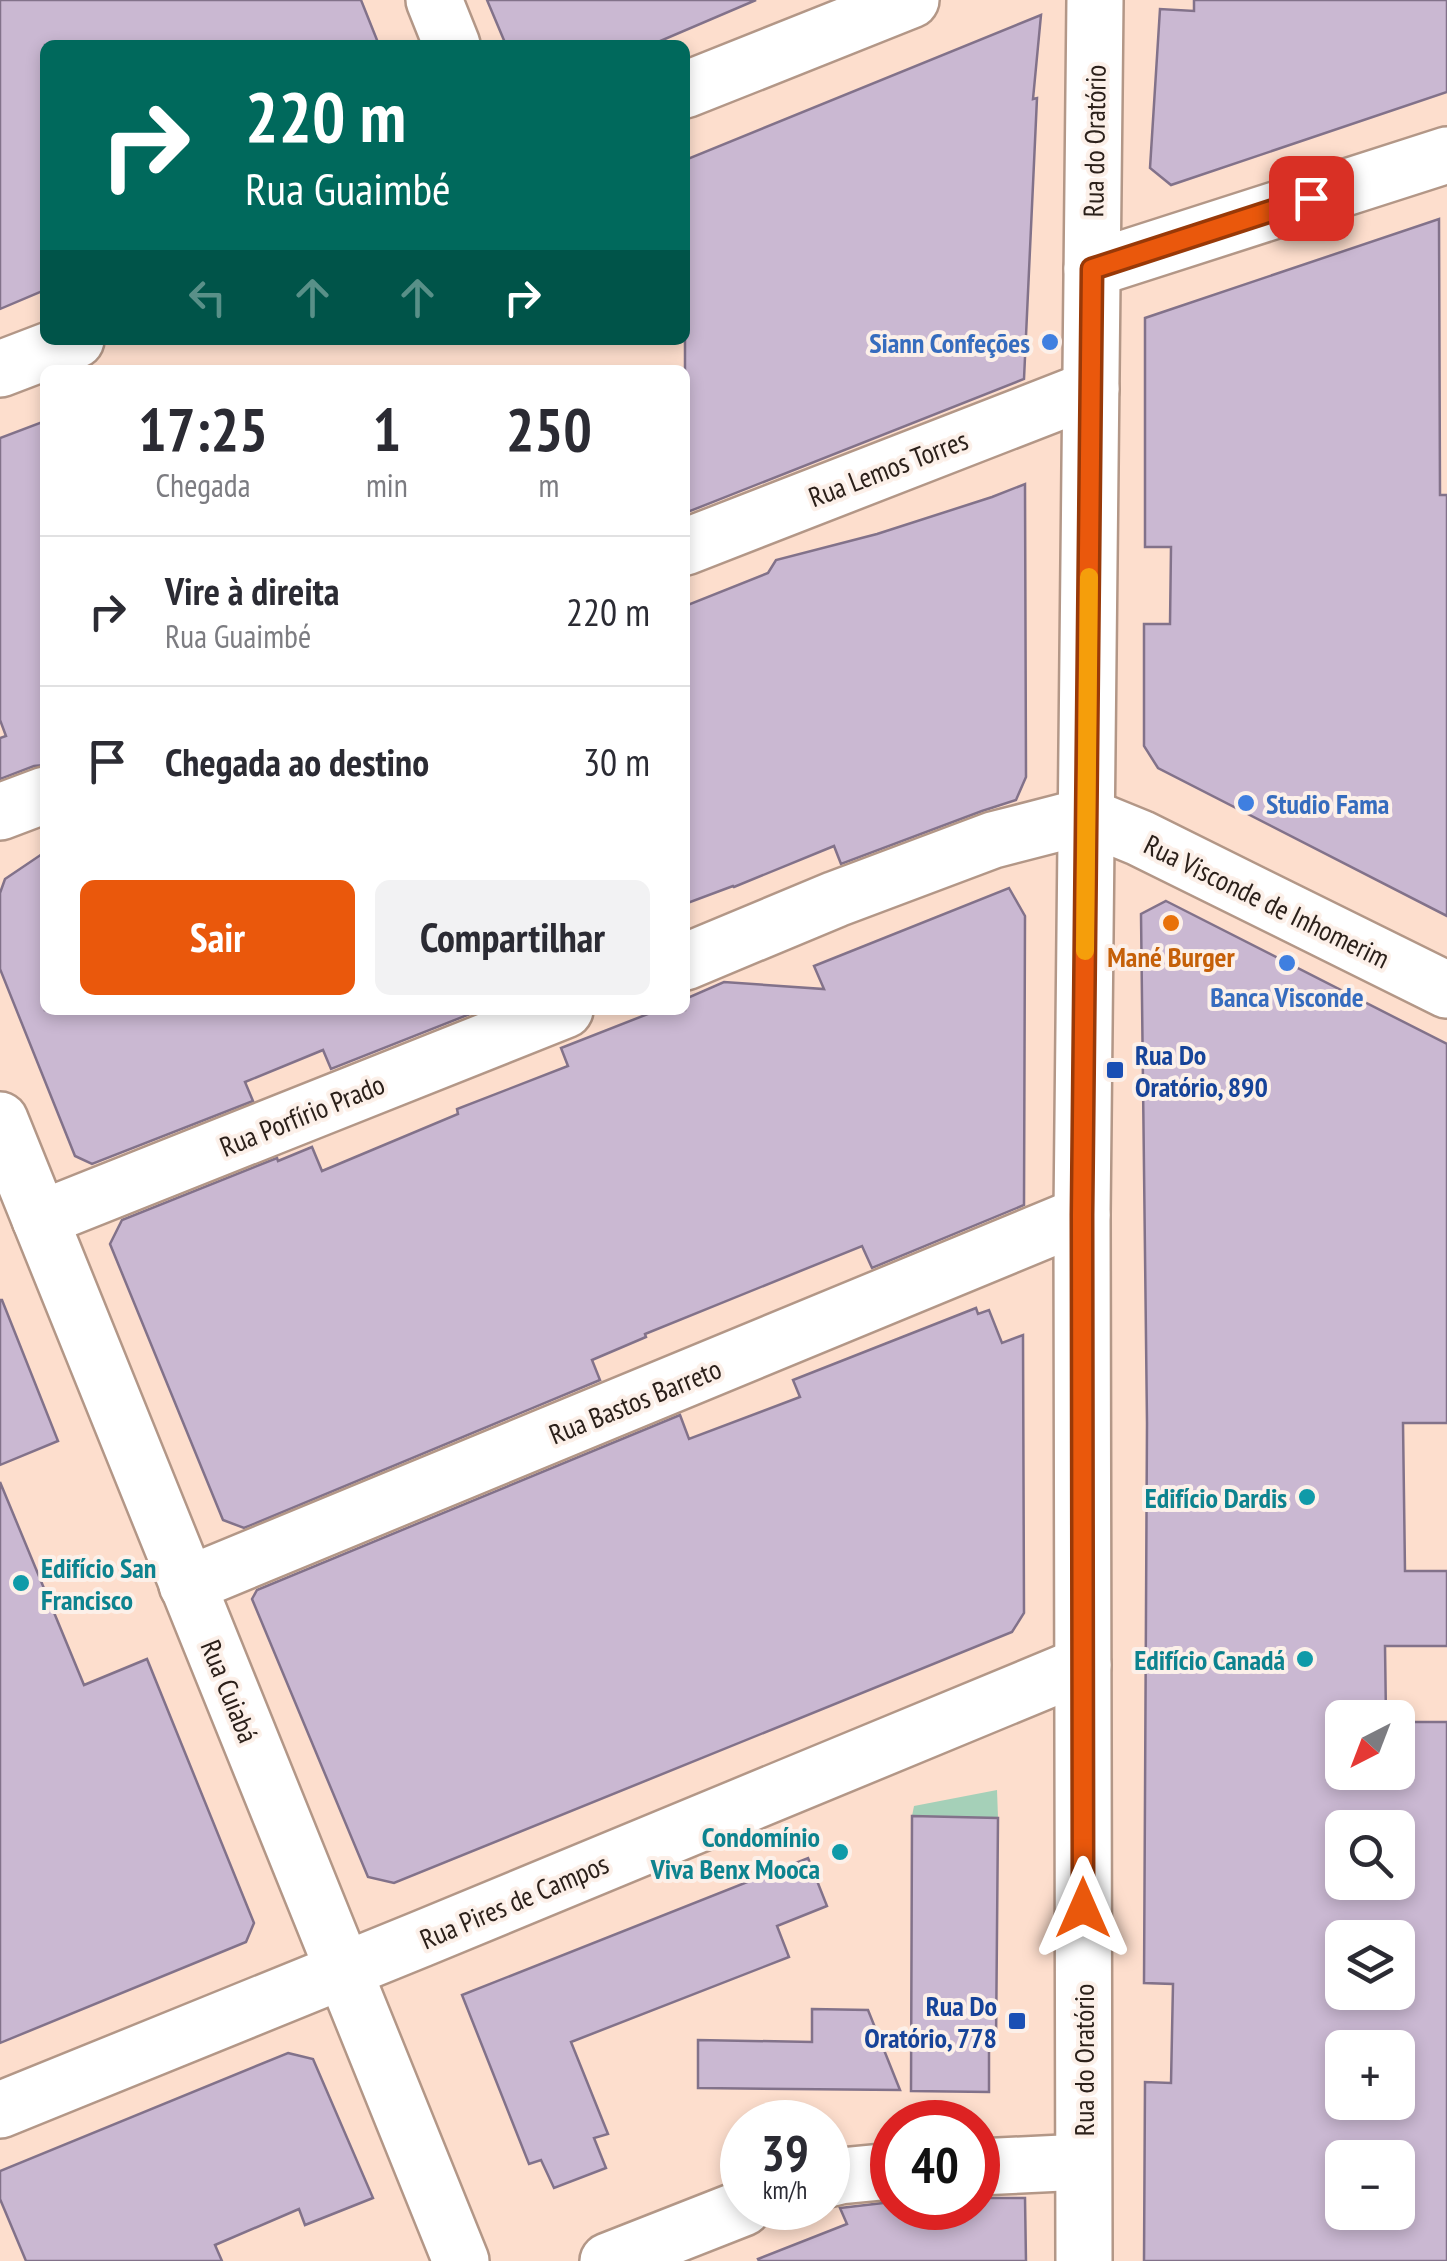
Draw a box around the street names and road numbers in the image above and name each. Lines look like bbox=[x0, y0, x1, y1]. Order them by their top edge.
street label: Rua do Oratório bbox=[1074, 64, 1114, 218]
street label: Rua Lemos Torres bbox=[803, 421, 973, 515]
street label: Rua Visconde de Inhomerim bbox=[1138, 825, 1396, 977]
street label: Rua Porfírio Prado bbox=[214, 1065, 390, 1165]
street label: Rua Bastos Barreto bbox=[544, 1350, 726, 1452]
street label: Rua Cuiabá bbox=[193, 1634, 267, 1748]
street label: Rua Pires de Campos bbox=[414, 1845, 614, 1957]
street label: Rua do Oratório bbox=[1065, 1984, 1102, 2136]

